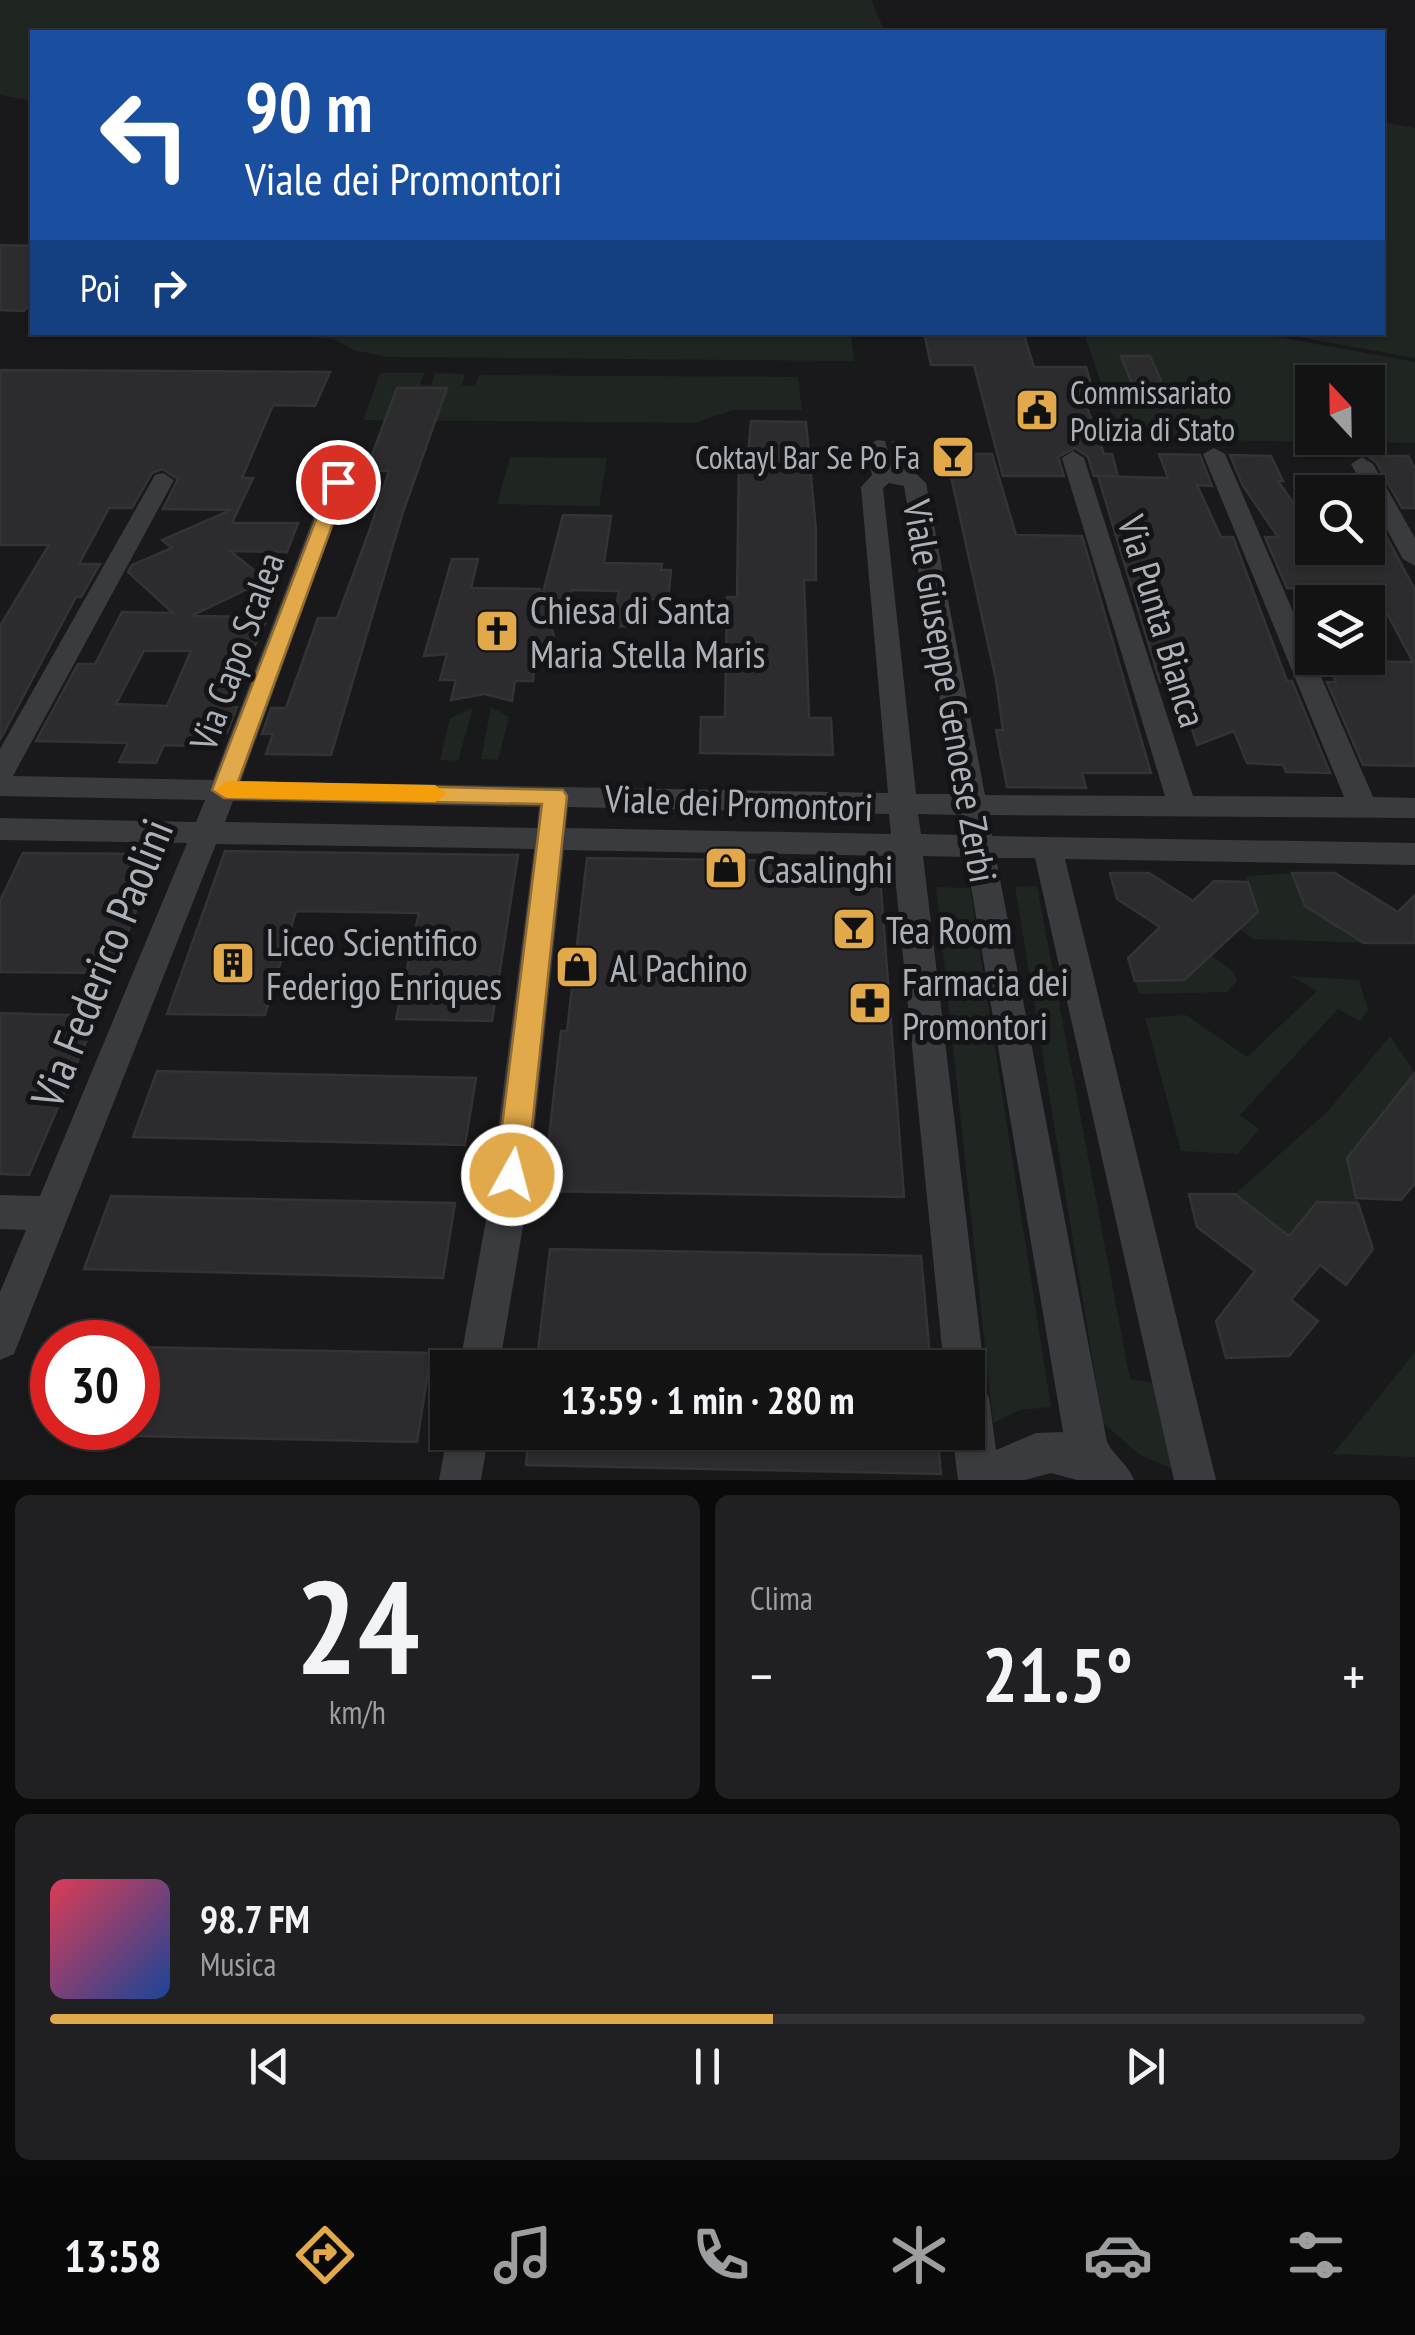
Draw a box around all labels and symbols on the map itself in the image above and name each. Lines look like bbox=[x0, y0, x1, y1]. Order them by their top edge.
north arrow bbox=[1295, 365, 1385, 455]
place label: Commissariato Polizia di Stato bbox=[1070, 371, 1235, 450]
public building icon: Commissariato Polizia di Stato bbox=[1014, 387, 1060, 433]
bar icon: Coktayl Bar Se Po Fa bbox=[930, 434, 976, 480]
place label: Coktayl Bar Se Po Fa bbox=[695, 436, 920, 478]
pin bbox=[296, 440, 381, 525]
street label: Viale Giuseppe Genoese Zerbi bbox=[893, 495, 1009, 886]
street label: Via Punta Bianca bbox=[1107, 508, 1218, 733]
street label: Via Capo Scalea bbox=[177, 545, 294, 758]
place label: Chiesa di Santa Maria Stella Maris bbox=[530, 585, 765, 678]
church icon: Chiesa di Santa Maria Stella Maris bbox=[474, 608, 520, 654]
street label: Viale dei Promontori bbox=[603, 773, 874, 831]
street label: Via Federico Paolini bbox=[16, 810, 185, 1117]
place label: Casalinghi bbox=[758, 844, 893, 893]
shop icon: Casalinghi bbox=[703, 845, 749, 891]
place label: Tea Room bbox=[886, 905, 1012, 954]
bar icon: Tea Room bbox=[831, 906, 877, 952]
place label: Liceo Scientifico Federigo Enriques bbox=[266, 917, 502, 1010]
building icon: Liceo Scientifico Federigo Enriques bbox=[210, 940, 256, 986]
place label: Al Pachino bbox=[610, 943, 748, 992]
shop icon: Al Pachino bbox=[554, 944, 600, 990]
place label: Farmacia dei Promontori bbox=[902, 957, 1069, 1050]
pharmacy icon: Farmacia dei Promontori bbox=[847, 980, 893, 1026]
position arrow bbox=[460, 1123, 564, 1227]
speed limit sign: 30 bbox=[30, 1320, 160, 1450]

